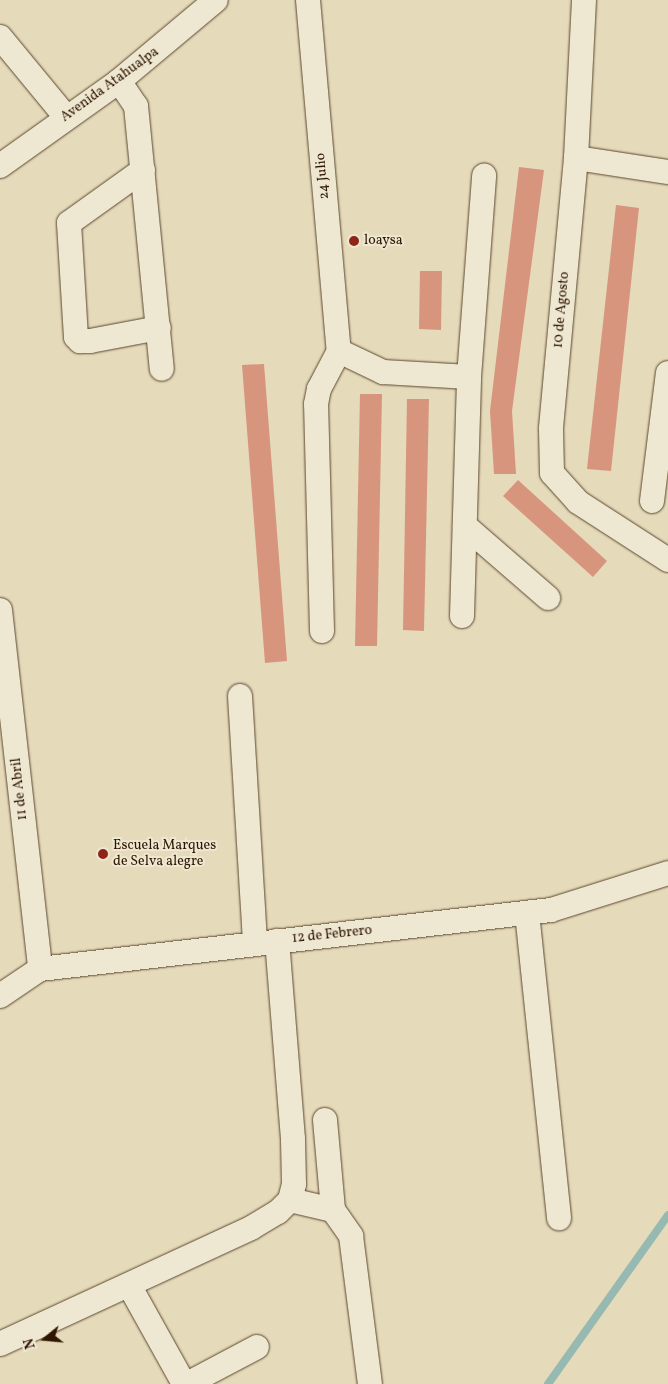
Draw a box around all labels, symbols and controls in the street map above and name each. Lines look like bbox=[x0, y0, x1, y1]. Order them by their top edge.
street label: Avenida Atahualpa bbox=[58, 44, 162, 126]
street label: 24 Julio bbox=[313, 152, 333, 200]
place label: loaysa bbox=[364, 233, 403, 249]
marker: loaysa bbox=[348, 235, 360, 247]
street label: 10 de Agosto bbox=[550, 271, 574, 349]
street label: 11 de Abril bbox=[8, 757, 32, 821]
place label: Escuela Marques de Selva alegre bbox=[113, 838, 216, 870]
marker: Escuela Marques de Selva alegre bbox=[97, 848, 109, 860]
street label: 12 de Febrero bbox=[291, 922, 373, 948]
north arrow bbox=[20, 1314, 70, 1364]
text: N bbox=[20, 1336, 41, 1351]

